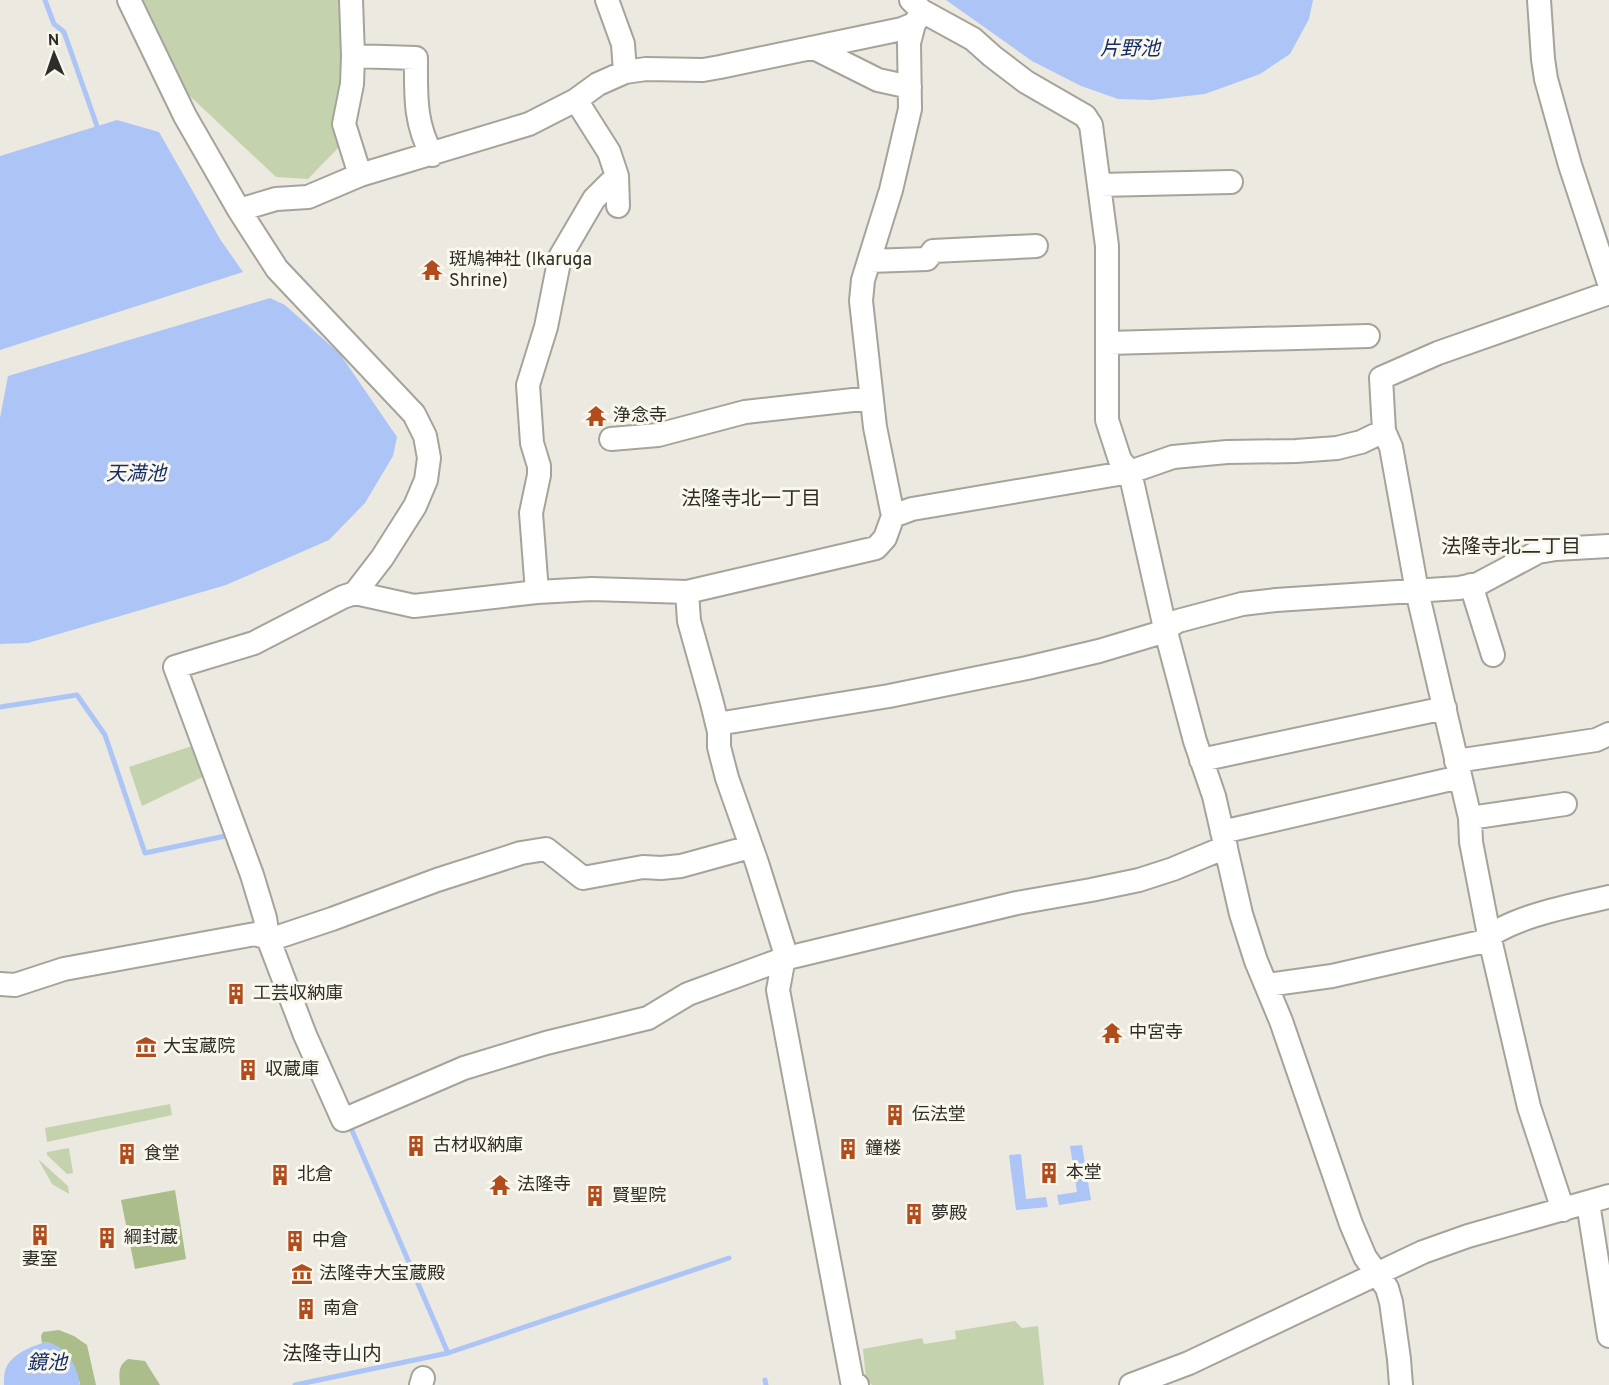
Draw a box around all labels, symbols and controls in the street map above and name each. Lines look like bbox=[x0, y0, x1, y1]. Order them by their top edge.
north arrow bbox=[24, 24, 84, 84]
text: N bbox=[47, 31, 60, 51]
water label: 片野池 bbox=[1100, 37, 1162, 63]
place label: 斑鳩神社 (Ikaruga Shrine) bbox=[449, 249, 592, 293]
temple icon: 斑鳩神社 (Ikaruga Shrine) bbox=[420, 258, 444, 282]
temple icon: 浄念寺 bbox=[584, 404, 608, 428]
place label: 浄念寺 bbox=[613, 405, 667, 428]
water label: 天満池 bbox=[106, 462, 168, 488]
district label: 法隆寺北一丁目 bbox=[681, 487, 821, 513]
district label: 法隆寺北二丁目 bbox=[1441, 535, 1581, 561]
building icon: 工芸収納庫 bbox=[224, 982, 248, 1006]
place label: 工芸収納庫 bbox=[253, 983, 343, 1006]
temple icon: 中宮寺 bbox=[1100, 1021, 1124, 1045]
place label: 中宮寺 bbox=[1129, 1022, 1183, 1045]
museum icon: 大宝蔵院 bbox=[134, 1035, 158, 1059]
place label: 大宝蔵院 bbox=[163, 1036, 235, 1059]
building icon: 収蔵庫 bbox=[236, 1058, 260, 1082]
place label: 収蔵庫 bbox=[265, 1059, 319, 1082]
building icon: 伝法堂 bbox=[883, 1103, 907, 1127]
place label: 伝法堂 bbox=[912, 1104, 966, 1127]
building icon: 古材収納庫 bbox=[404, 1134, 428, 1158]
place label: 古材収納庫 bbox=[433, 1135, 523, 1158]
building icon: 鐘楼 bbox=[836, 1137, 860, 1161]
place label: 鐘楼 bbox=[865, 1138, 901, 1161]
building icon: 食堂 bbox=[115, 1142, 139, 1166]
place label: 食堂 bbox=[144, 1143, 180, 1166]
building icon: 本堂 bbox=[1037, 1161, 1061, 1185]
place label: 本堂 bbox=[1066, 1162, 1102, 1185]
building icon: 北倉 bbox=[268, 1163, 292, 1187]
place label: 北倉 bbox=[297, 1164, 333, 1187]
temple icon: 法隆寺 bbox=[488, 1173, 512, 1197]
place label: 法隆寺 bbox=[517, 1174, 571, 1197]
building icon: 賢聖院 bbox=[583, 1184, 607, 1208]
place label: 賢聖院 bbox=[612, 1185, 666, 1208]
building icon: 夢殿 bbox=[902, 1202, 926, 1226]
place label: 夢殿 bbox=[931, 1203, 967, 1226]
building icon: 妻室 bbox=[28, 1223, 52, 1247]
building icon: 綱封蔵 bbox=[95, 1226, 119, 1250]
place label: 綱封蔵 bbox=[124, 1227, 178, 1250]
building icon: 中倉 bbox=[283, 1229, 307, 1253]
place label: 中倉 bbox=[312, 1230, 348, 1253]
place label: 妻室 bbox=[22, 1249, 58, 1272]
museum icon: 法隆寺大宝蔵殿 bbox=[290, 1262, 314, 1286]
place label: 法隆寺大宝蔵殿 bbox=[319, 1263, 445, 1286]
building icon: 南倉 bbox=[294, 1297, 318, 1321]
place label: 南倉 bbox=[323, 1298, 359, 1321]
district label: 法隆寺山内 bbox=[282, 1342, 382, 1368]
water label: 鏡池 bbox=[27, 1351, 69, 1377]

